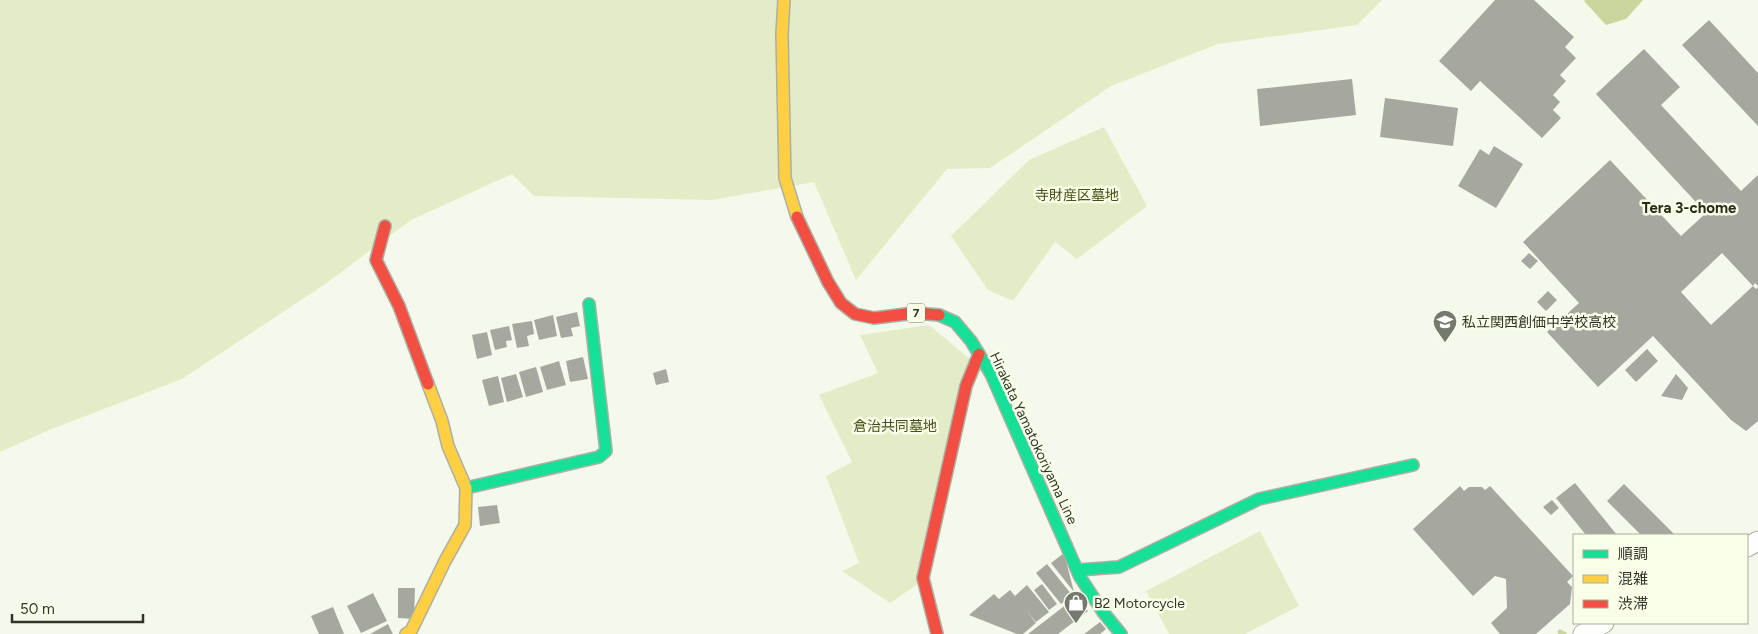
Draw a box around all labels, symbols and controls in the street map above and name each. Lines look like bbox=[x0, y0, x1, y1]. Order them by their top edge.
park label: 寺財産区墓地 bbox=[1035, 187, 1119, 204]
district label: Tera 3-chome bbox=[1642, 199, 1737, 217]
road number: 7 bbox=[907, 304, 925, 322]
school or university icon: 私立関西創価中学校高校 bbox=[1432, 309, 1458, 343]
place label: 私立関西創価中学校高校 bbox=[1462, 314, 1616, 331]
street label: Hirakata Yamatokoriyama Line bbox=[986, 349, 1081, 527]
park label: 倉治共同墓地 bbox=[853, 418, 937, 435]
legend bbox=[1573, 534, 1748, 624]
text: 順調 bbox=[1618, 545, 1648, 563]
text: 混雑 bbox=[1618, 570, 1648, 588]
shop icon: B2 Motorcycle bbox=[1063, 590, 1089, 624]
scale bar bbox=[12, 592, 144, 624]
place label: B2 Motorcycle bbox=[1094, 595, 1185, 612]
text: 渋滞 bbox=[1618, 595, 1648, 613]
text: 50 m bbox=[20, 600, 55, 618]

